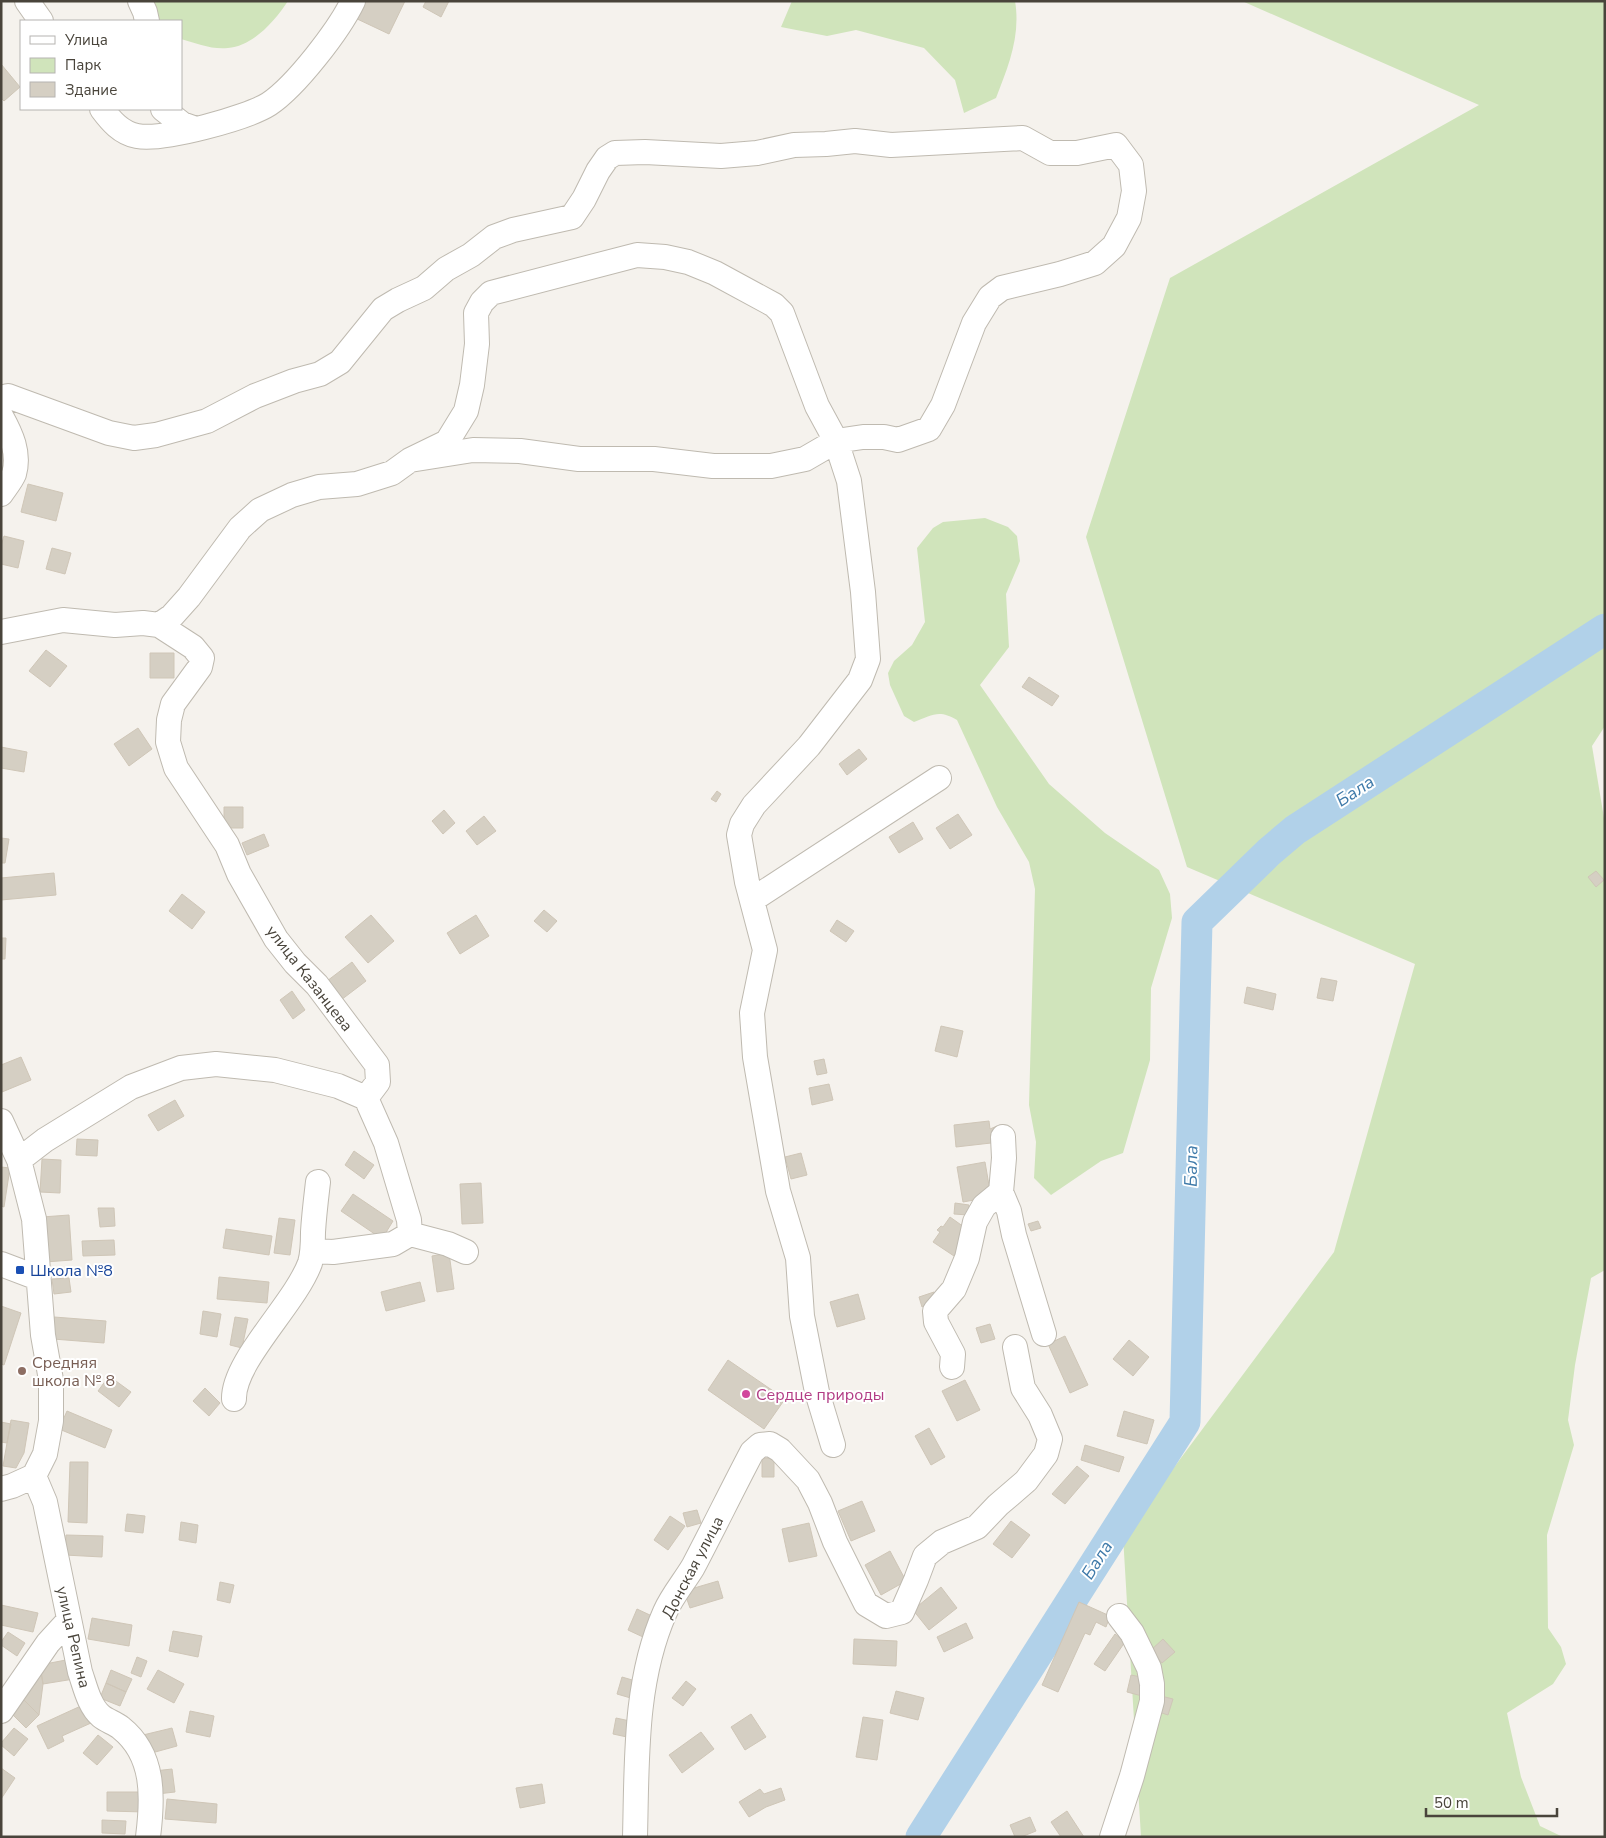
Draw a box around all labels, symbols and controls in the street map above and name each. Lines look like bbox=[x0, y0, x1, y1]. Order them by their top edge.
legend bbox=[20, 20, 182, 110]
text: Улица bbox=[64, 30, 108, 50]
text: Парк bbox=[65, 55, 101, 75]
text: Здание bbox=[65, 80, 117, 100]
water label: Бала bbox=[1331, 770, 1379, 812]
street label: улица Казанцева bbox=[261, 921, 358, 1036]
water label: Бала bbox=[1179, 1145, 1203, 1187]
place label: Школа №8 bbox=[30, 1260, 113, 1282]
marker: Школа №8 bbox=[14, 1264, 26, 1276]
place label: Средняя школа № 8 bbox=[32, 1352, 115, 1392]
marker: Средняя школа № 8 bbox=[16, 1365, 28, 1377]
place label: Сердце природы bbox=[756, 1384, 884, 1406]
marker: Сердце природы bbox=[740, 1388, 752, 1400]
street label: Донская улица bbox=[657, 1512, 729, 1622]
water label: Бала bbox=[1076, 1536, 1118, 1584]
street label: улица Репина bbox=[51, 1584, 95, 1690]
scale bar bbox=[1426, 1786, 1557, 1818]
text: 50 m bbox=[1434, 1793, 1469, 1813]

